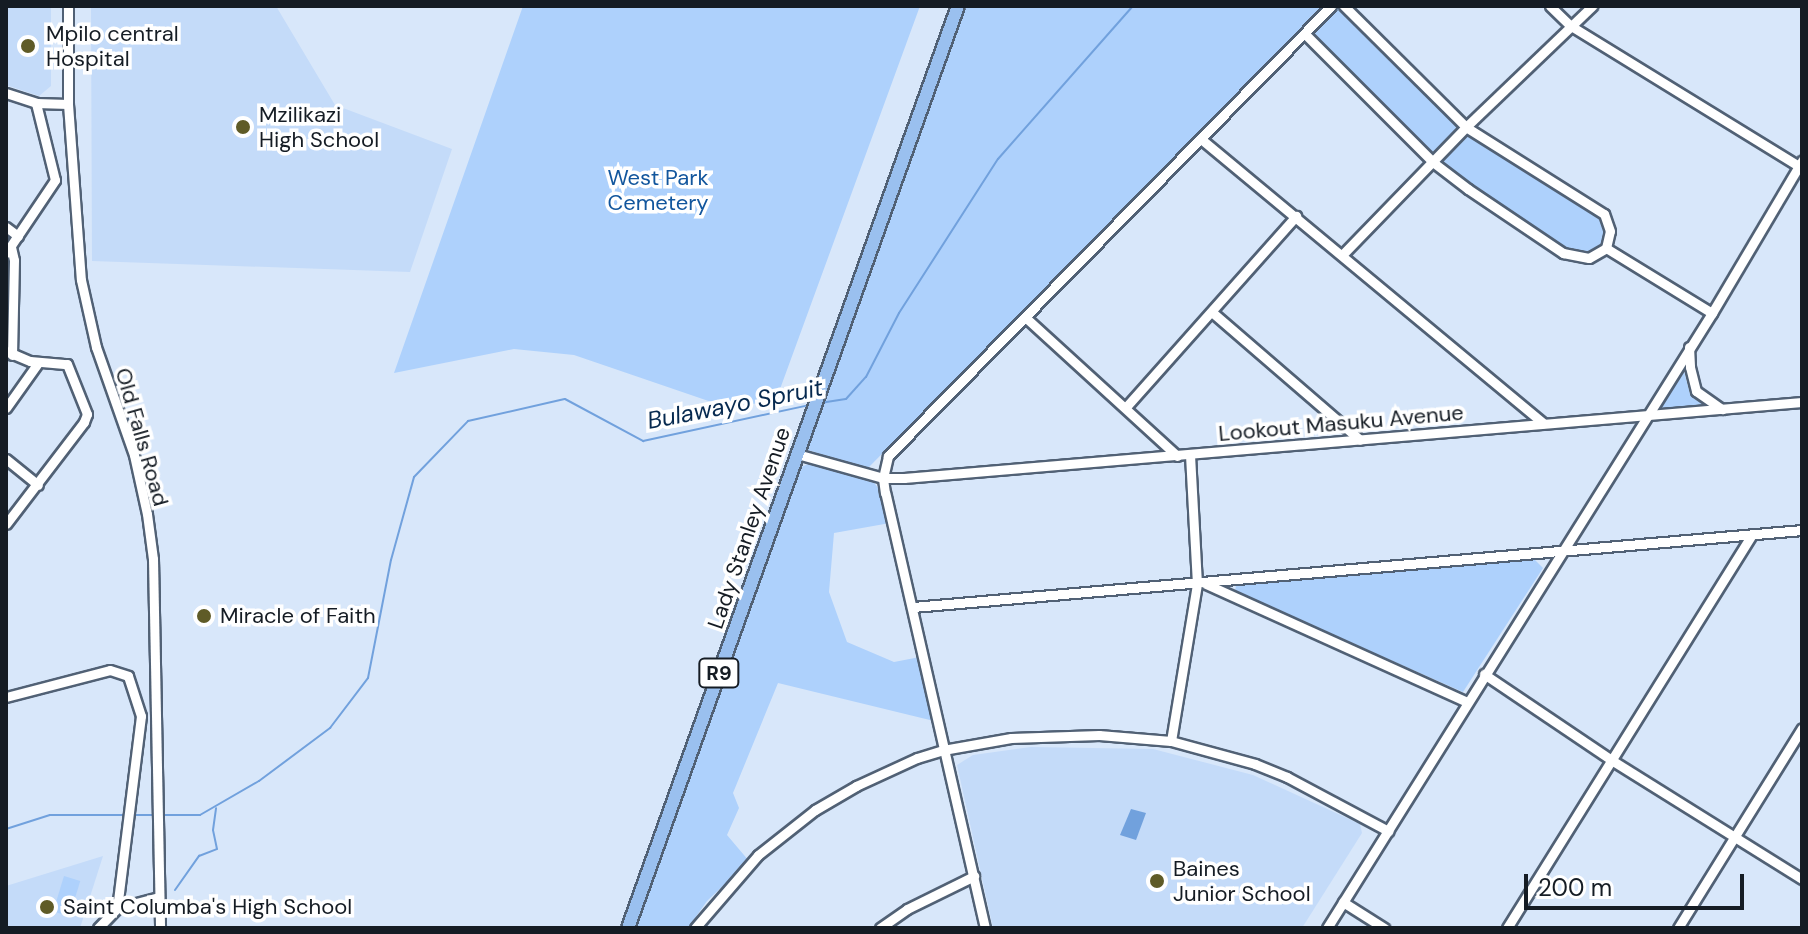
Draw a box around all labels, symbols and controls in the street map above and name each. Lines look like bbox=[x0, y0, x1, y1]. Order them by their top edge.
place label: Mpilo central Hospital bbox=[46, 20, 179, 72]
marker: Mpilo central Hospital bbox=[17, 35, 39, 57]
place label: Mzilikazi High School bbox=[259, 101, 379, 152]
marker: Mzilikazi High School bbox=[234, 118, 252, 136]
park label: West Park Cemetery bbox=[607, 164, 709, 216]
street label: Old Falls Road bbox=[110, 365, 174, 509]
water label: Bulawayo Spruit bbox=[645, 373, 825, 435]
street label: Lookout Masuku Avenue bbox=[1217, 399, 1465, 447]
street label: Lady Stanley Avenue bbox=[702, 424, 796, 632]
place label: Miracle of Faith bbox=[220, 603, 376, 629]
marker: Miracle of Faith bbox=[195, 607, 213, 625]
road number: R9 bbox=[697, 657, 741, 689]
place label: Baines Junior School bbox=[1173, 855, 1311, 906]
scale bar bbox=[1528, 858, 1748, 908]
marker: Baines Junior School bbox=[1148, 872, 1166, 890]
text: 200 m bbox=[1538, 872, 1612, 903]
place label: Saint Columba's High School bbox=[63, 894, 352, 920]
marker: Saint Columba's High School bbox=[38, 898, 56, 916]

